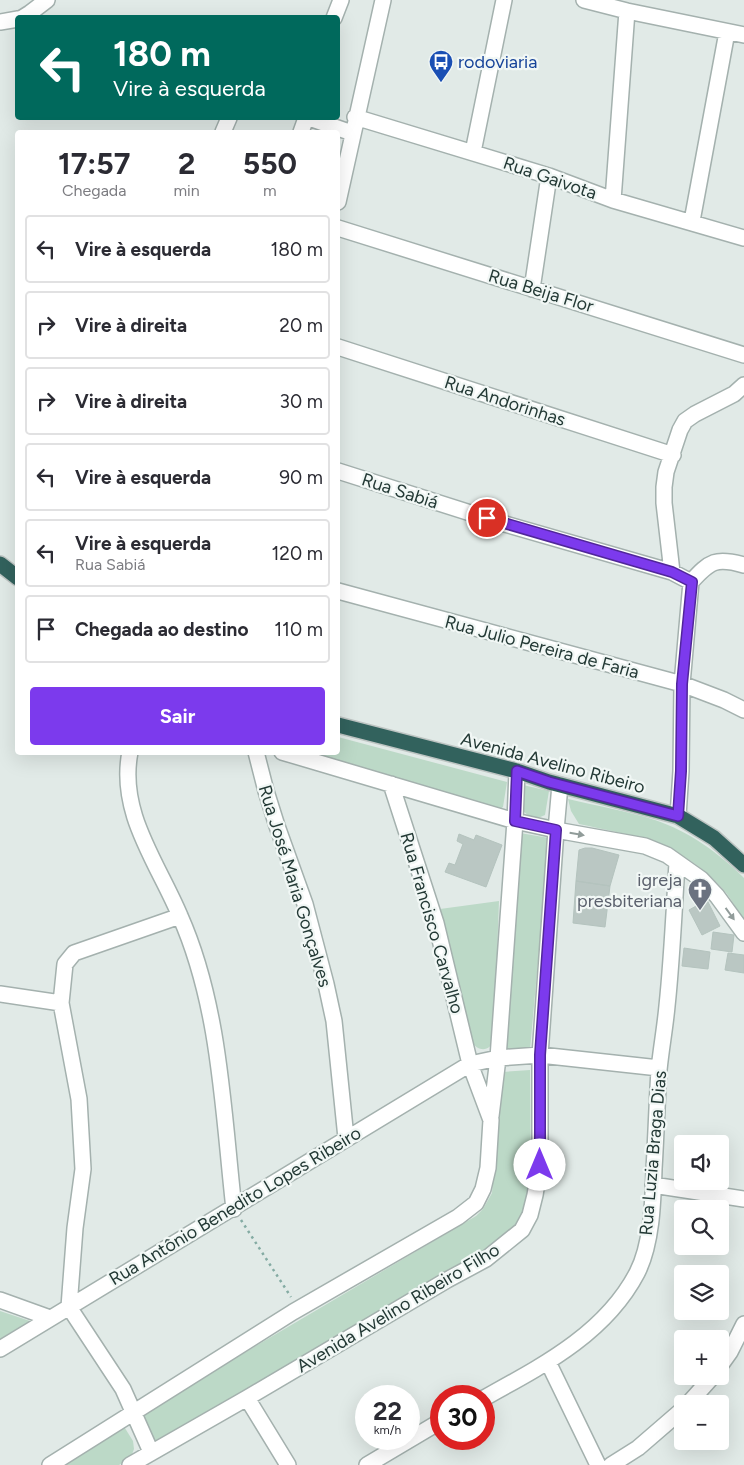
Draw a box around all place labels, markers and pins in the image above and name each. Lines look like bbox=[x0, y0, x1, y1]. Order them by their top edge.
bus stop icon: rodoviaria bbox=[428, 49, 454, 83]
place label: rodoviaria bbox=[458, 51, 537, 73]
pin bbox=[466, 497, 508, 539]
place label: igreja presbiteriana bbox=[577, 869, 682, 912]
church icon: igreja presbiteriana bbox=[687, 877, 713, 911]

